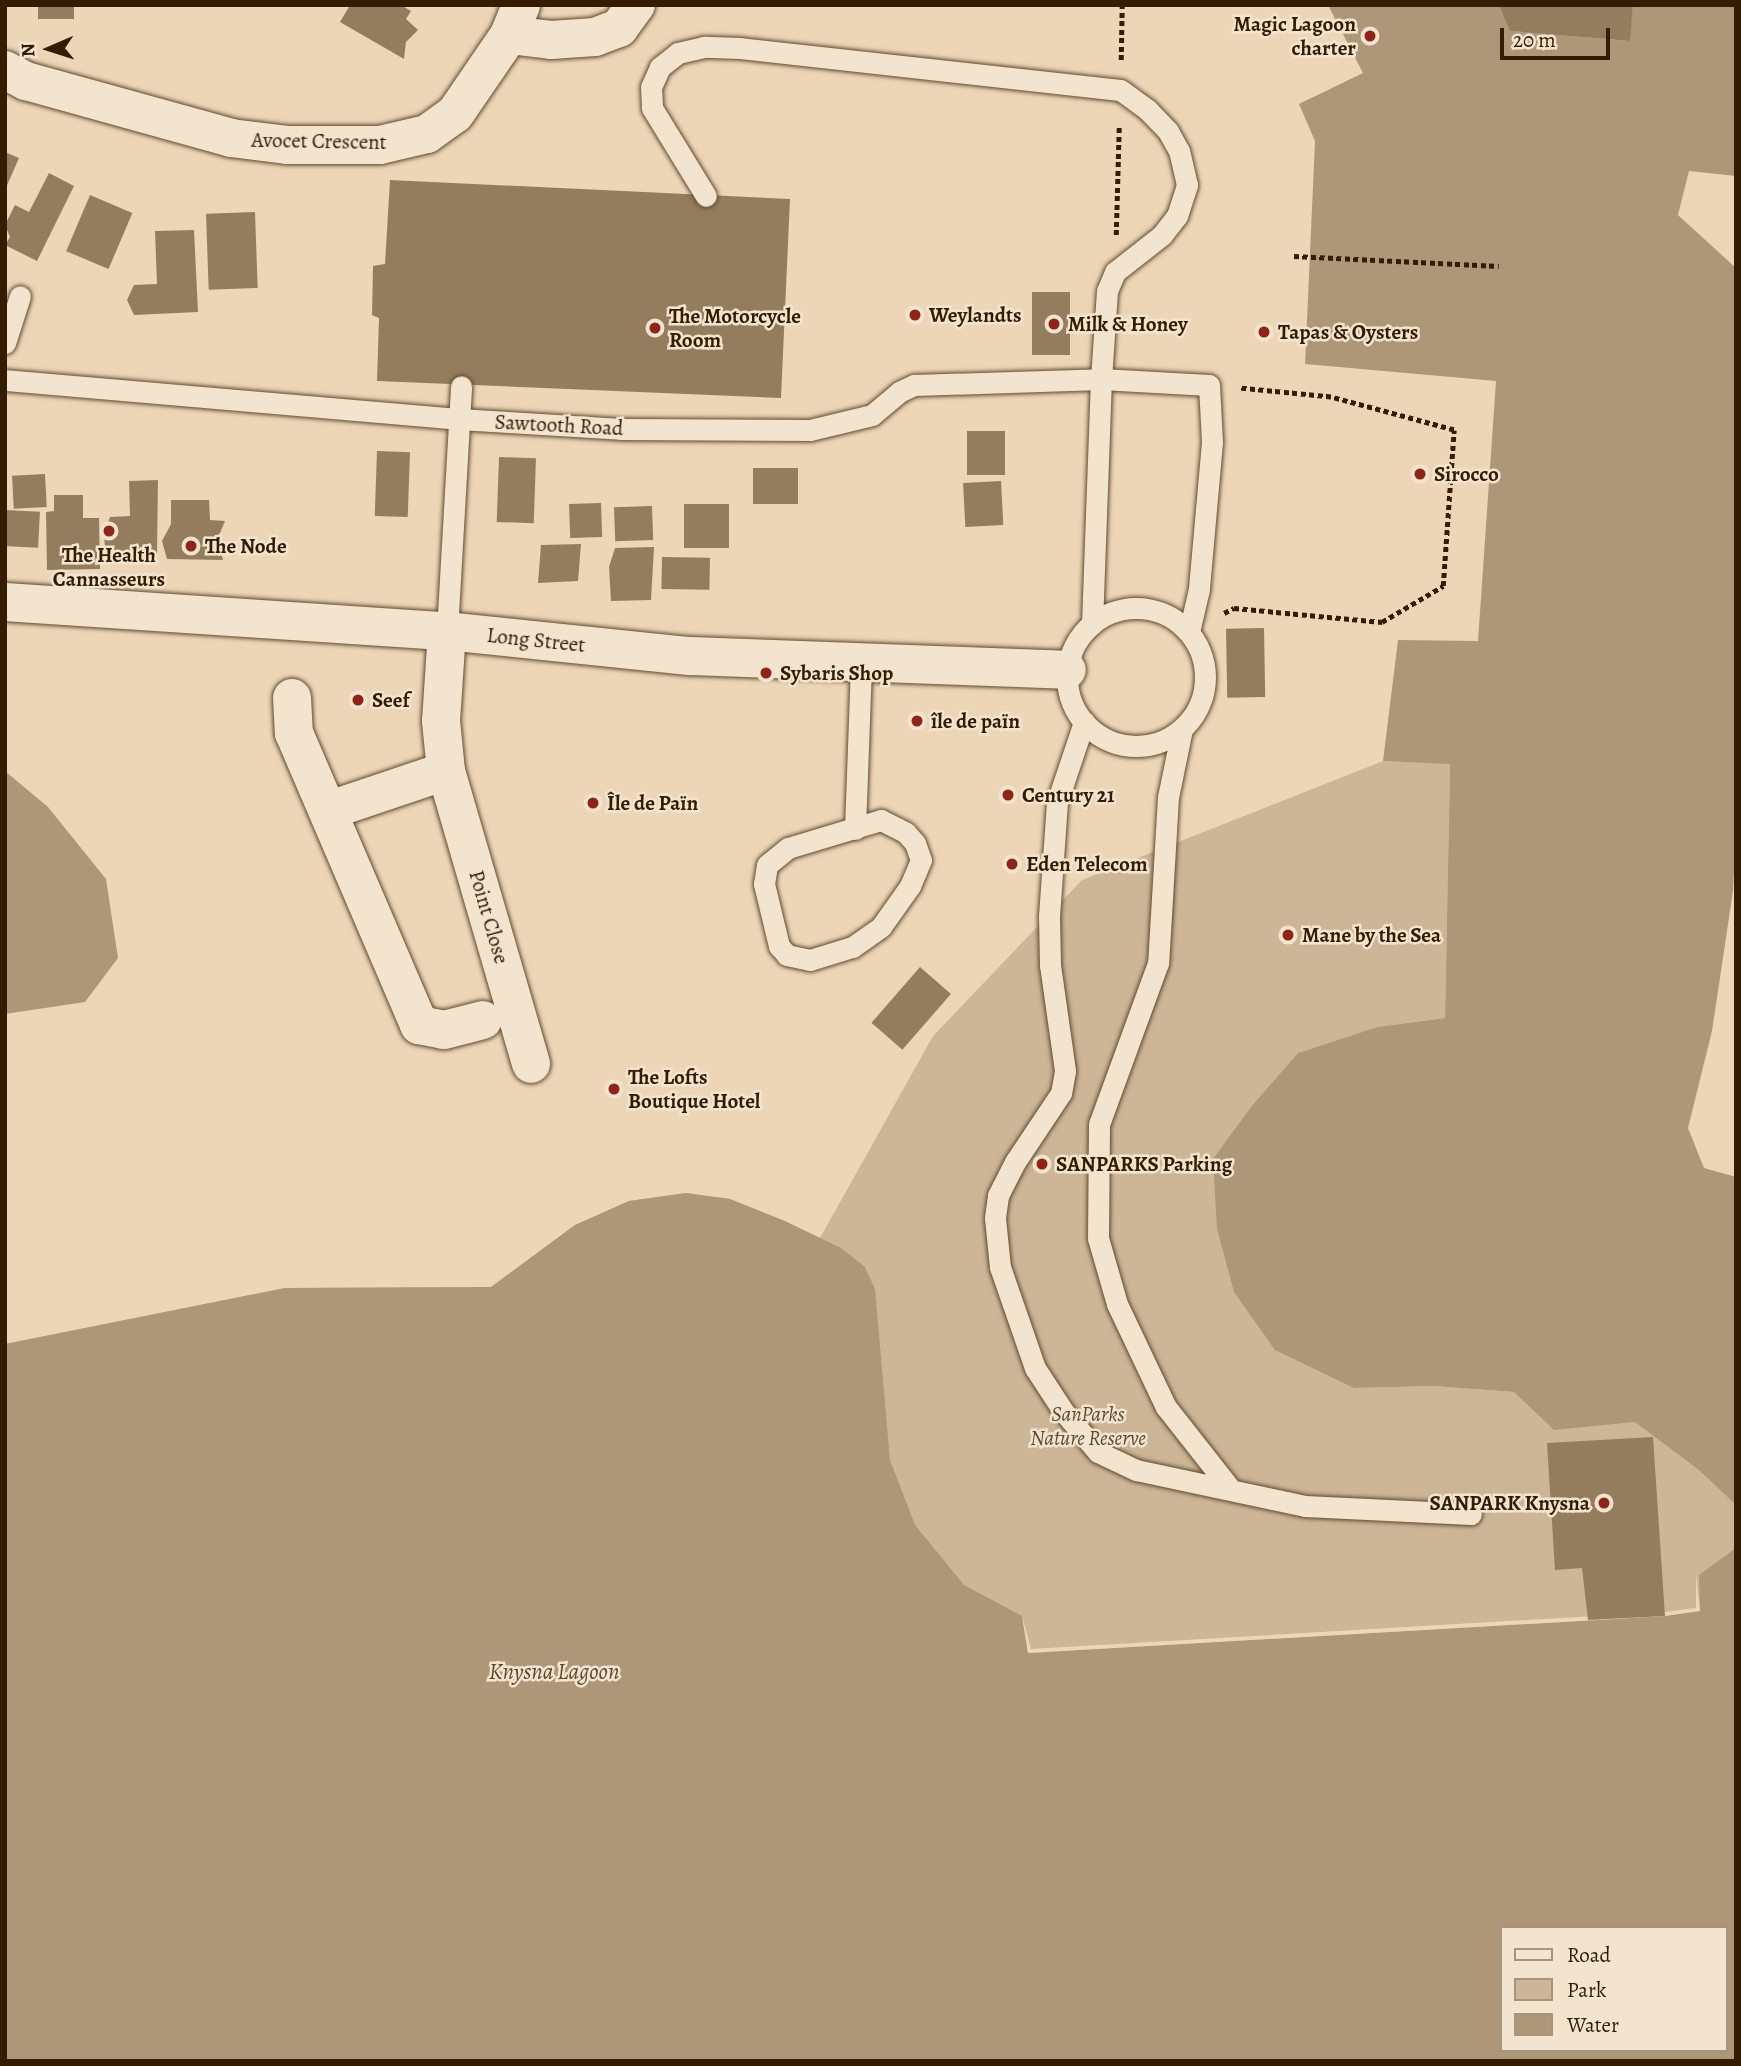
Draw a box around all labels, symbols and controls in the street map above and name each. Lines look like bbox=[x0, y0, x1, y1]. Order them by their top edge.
place label: Magic Lagoon charter bbox=[1233, 11, 1356, 61]
north arrow bbox=[14, 14, 84, 84]
scale bar bbox=[1503, 14, 1613, 58]
text: 20 m bbox=[1513, 26, 1556, 54]
marker: Magic Lagoon charter bbox=[1362, 28, 1378, 44]
text: N bbox=[15, 43, 41, 58]
street label: Avocet Crescent bbox=[251, 127, 387, 155]
place label: Weylandts bbox=[929, 302, 1021, 328]
place label: The Motorcycle Room bbox=[669, 303, 801, 353]
marker: Weylandts bbox=[907, 307, 923, 323]
place label: Milk & Honey bbox=[1068, 311, 1188, 337]
marker: Milk & Honey bbox=[1046, 316, 1062, 332]
place label: Tapas & Oysters bbox=[1278, 319, 1418, 345]
marker: The Motorcycle Room bbox=[647, 320, 663, 336]
marker: Tapas & Oysters bbox=[1256, 324, 1272, 340]
street label: Sawtooth Road bbox=[494, 409, 624, 441]
place label: Sirocco bbox=[1434, 461, 1499, 487]
marker: Sirocco bbox=[1412, 466, 1428, 482]
marker: The Health Cannasseurs bbox=[101, 523, 117, 539]
place label: The Node bbox=[205, 533, 287, 559]
marker: The Node bbox=[183, 538, 199, 554]
place label: The Health Cannasseurs bbox=[53, 542, 165, 592]
street label: Long Street bbox=[485, 622, 587, 658]
place label: Sybaris Shop bbox=[780, 660, 893, 686]
marker: Sybaris Shop bbox=[758, 665, 774, 681]
place label: Seef bbox=[372, 687, 410, 713]
marker: Seef bbox=[350, 692, 366, 708]
place label: île de païn bbox=[931, 708, 1020, 734]
marker: île de païn bbox=[909, 713, 925, 729]
place label: Century 21 bbox=[1022, 782, 1115, 808]
marker: Century 21 bbox=[1000, 787, 1016, 803]
place label: Île de Païn bbox=[607, 790, 698, 816]
marker: Île de Païn bbox=[585, 795, 601, 811]
place label: Eden Telecom bbox=[1026, 851, 1148, 877]
marker: Eden Telecom bbox=[1004, 856, 1020, 872]
street label: Point Close bbox=[464, 867, 514, 967]
place label: Mane by the Sea bbox=[1302, 922, 1441, 948]
marker: Mane by the Sea bbox=[1280, 927, 1296, 943]
place label: The Lofts Boutique Hotel bbox=[628, 1064, 760, 1114]
marker: The Lofts Boutique Hotel bbox=[606, 1081, 622, 1097]
place label: SANPARKS Parking bbox=[1056, 1151, 1232, 1177]
marker: SANPARKS Parking bbox=[1034, 1156, 1050, 1172]
park label: SanParks Nature Reserve bbox=[1030, 1401, 1146, 1451]
place label: SANPARK Knysna bbox=[1429, 1490, 1590, 1516]
marker: SANPARK Knysna bbox=[1596, 1495, 1612, 1511]
water label: Knysna Lagoon bbox=[489, 1658, 619, 1686]
legend bbox=[1500, 1926, 1727, 2052]
text: Road bbox=[1567, 1941, 1611, 1969]
text: Park bbox=[1567, 1976, 1606, 2004]
text: Water bbox=[1567, 2011, 1619, 2039]

